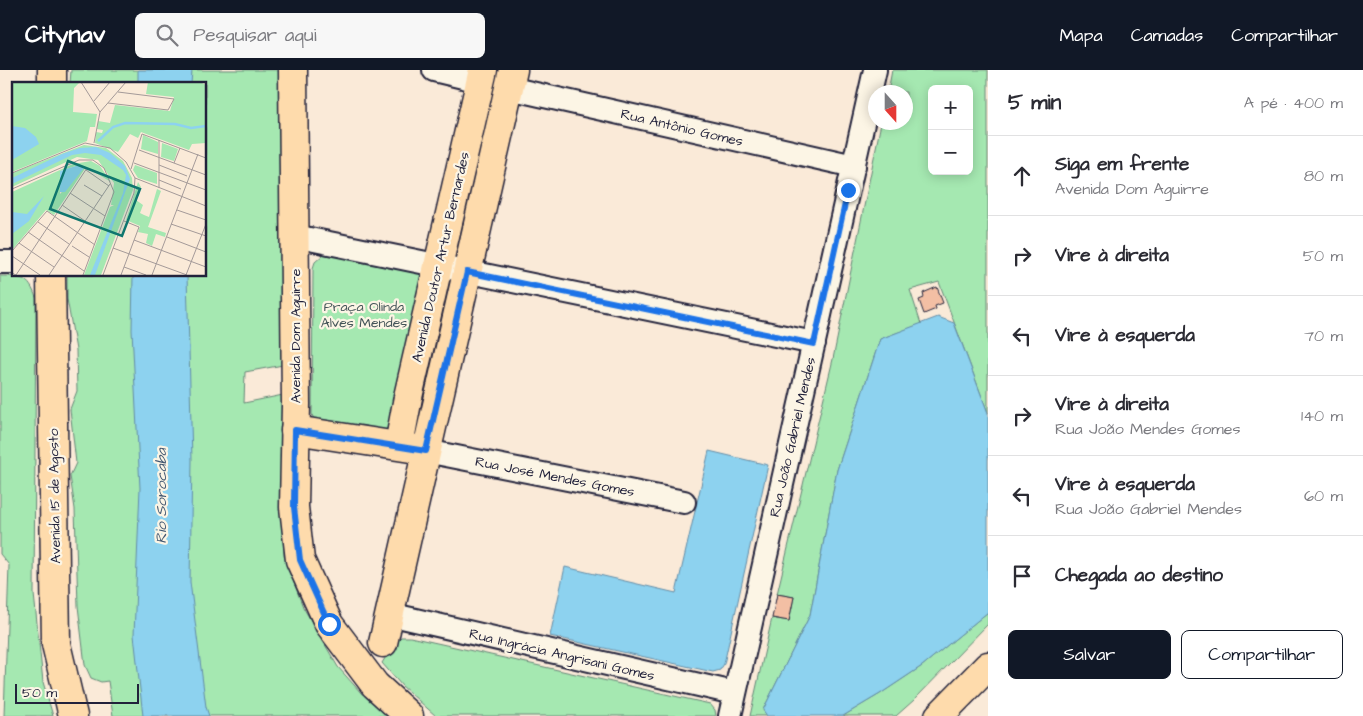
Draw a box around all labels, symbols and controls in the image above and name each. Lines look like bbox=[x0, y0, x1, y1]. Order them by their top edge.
search box bbox=[135, 13, 485, 58]
text: Citynav bbox=[25, 18, 105, 52]
icon: search bbox=[153, 21, 181, 49]
text: Pesquisar aqui bbox=[193, 22, 317, 49]
text: Mapa bbox=[1059, 23, 1103, 48]
text: Camadas bbox=[1131, 23, 1203, 48]
text: Compartilhar bbox=[1231, 23, 1338, 48]
inset map bbox=[12, 82, 206, 276]
north arrow bbox=[868, 85, 913, 130]
map controls bbox=[928, 85, 973, 175]
button: + bbox=[928, 85, 973, 130]
text: 5 min bbox=[1008, 88, 1061, 117]
text: A pé · 400 m bbox=[1244, 92, 1343, 114]
street label: Rua Antônio Gomes bbox=[619, 104, 745, 152]
button: − bbox=[928, 130, 973, 175]
street label: Avenida Doutor Artur Bernardes bbox=[407, 150, 475, 364]
text: Siga em frente bbox=[1055, 151, 1189, 178]
icon: ahead bbox=[1008, 162, 1036, 190]
text: 80 m bbox=[1304, 165, 1343, 187]
text: Avenida Dom Aguirre bbox=[1055, 178, 1209, 200]
route end bbox=[837, 179, 860, 202]
icon: right bbox=[1008, 242, 1036, 270]
text: Vire à direita bbox=[1055, 242, 1169, 269]
text: 50 m bbox=[1303, 245, 1343, 267]
street label: Avenida Dom Aguirre bbox=[286, 268, 306, 403]
park label: Praça Olinda Alves Mendes bbox=[321, 297, 407, 333]
icon: left bbox=[1008, 322, 1036, 350]
text: Vire à esquerda bbox=[1055, 322, 1195, 349]
text: 70 m bbox=[1304, 325, 1343, 347]
street label: Rua João Gabriel Mendes bbox=[765, 355, 821, 519]
text: Vire à direita bbox=[1055, 391, 1169, 418]
icon: right bbox=[1008, 402, 1036, 430]
text: 140 m bbox=[1301, 405, 1343, 427]
text: Rua João Mendes Gomes bbox=[1055, 418, 1241, 440]
street label: Avenida 15 de Agosto bbox=[44, 428, 66, 564]
water label: Rio Sorocaba bbox=[151, 447, 172, 544]
street label: Rua José Mendes Gomes bbox=[473, 452, 636, 502]
text: Vire à esquerda bbox=[1055, 471, 1195, 498]
icon: left bbox=[1008, 482, 1036, 510]
text: 60 m bbox=[1304, 485, 1343, 507]
text: Rua João Gabriel Mendes bbox=[1055, 498, 1242, 520]
icon: arrive bbox=[1008, 562, 1036, 590]
text: Chegada ao destino bbox=[1055, 562, 1223, 589]
route start bbox=[318, 613, 341, 636]
street label: Rua Ingrácia Angrisani Gomes bbox=[467, 624, 656, 686]
button: Salvar bbox=[1008, 630, 1171, 679]
button: Compartilhar bbox=[1181, 630, 1343, 679]
scale bar bbox=[15, 681, 139, 704]
text: 50 m bbox=[22, 683, 57, 703]

